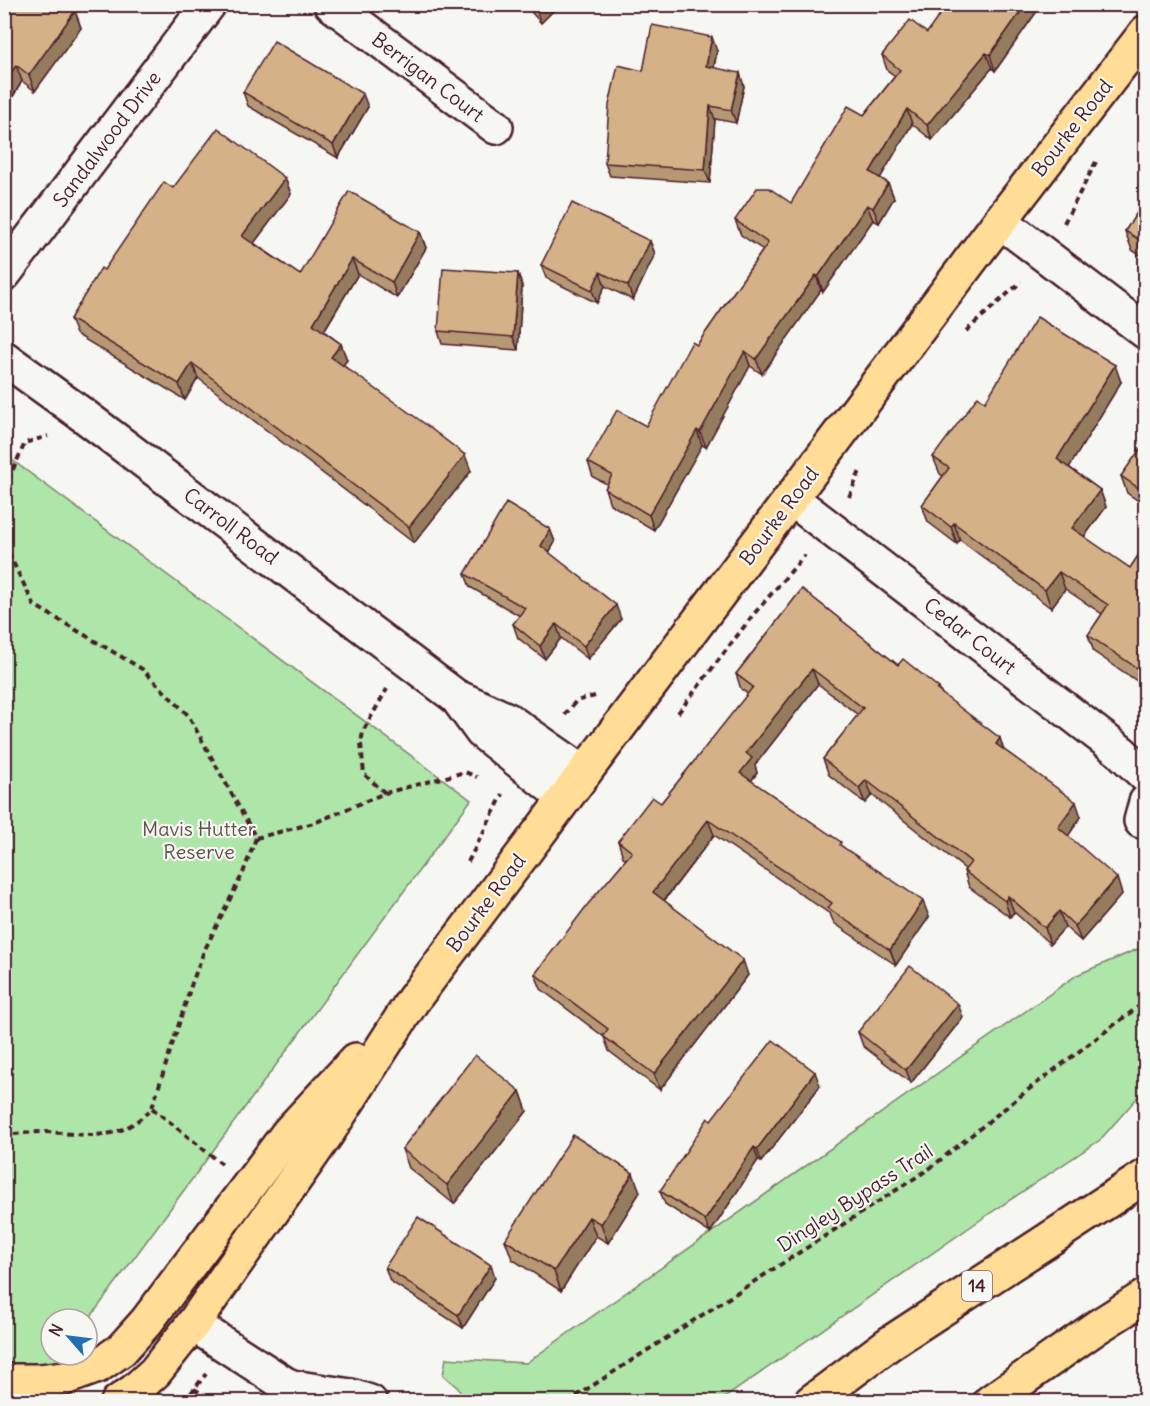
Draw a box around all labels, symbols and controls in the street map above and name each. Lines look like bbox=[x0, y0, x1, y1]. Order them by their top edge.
street label: Berrigan Court bbox=[367, 26, 490, 127]
street label: Sandalwood Drive bbox=[47, 66, 166, 212]
street label: Bourke Road bbox=[1026, 74, 1118, 181]
street label: Bourke Road bbox=[734, 461, 824, 570]
street label: Carroll Road bbox=[179, 482, 284, 570]
street label: Cedar Court bbox=[919, 592, 1022, 680]
park label: Mavis Hutter Reserve bbox=[142, 816, 256, 864]
street label: Bourke Road bbox=[441, 848, 531, 957]
street label: Dingley Bypass Trail bbox=[772, 1138, 937, 1257]
road number: 14 bbox=[962, 1271, 992, 1301]
north arrow bbox=[39, 1307, 99, 1367]
text: N bbox=[44, 1320, 67, 1340]

